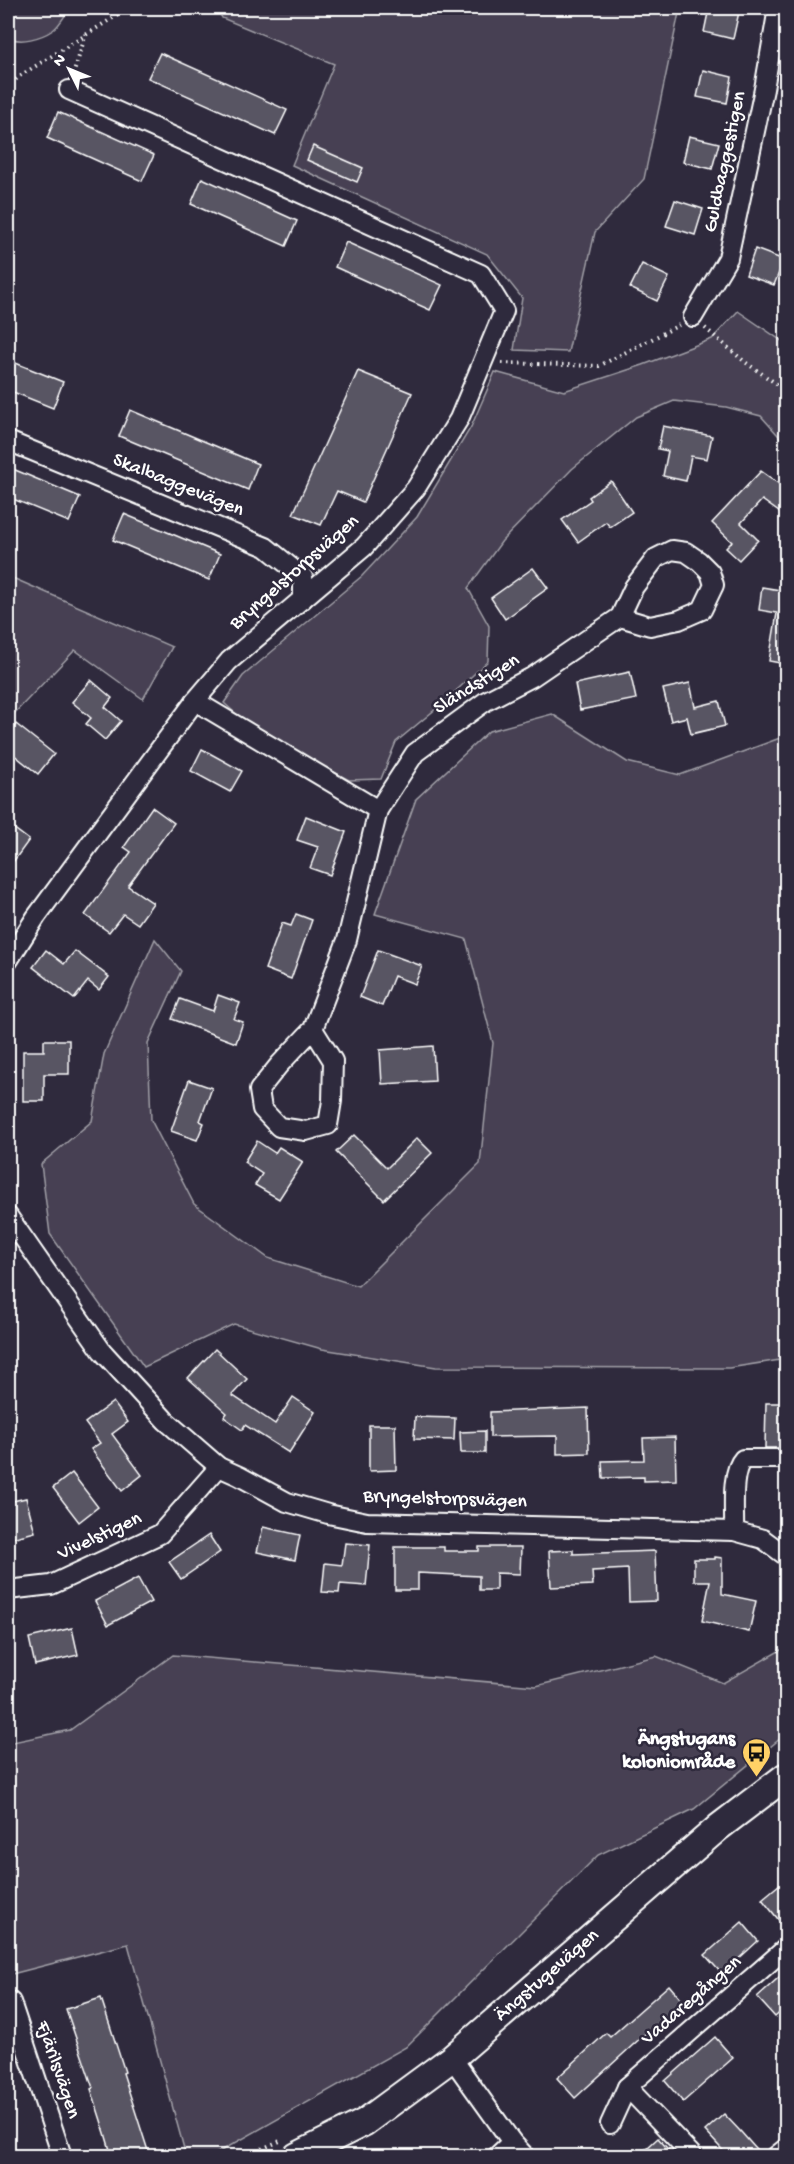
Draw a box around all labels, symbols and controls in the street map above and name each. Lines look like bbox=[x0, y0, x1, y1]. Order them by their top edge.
north arrow bbox=[39, 39, 99, 99]
text: N bbox=[50, 50, 71, 71]
street label: Guldbaggestigen bbox=[700, 89, 752, 235]
street label: Skalbaggevägen bbox=[109, 449, 247, 523]
street label: Bryngelstorpsvägen bbox=[225, 510, 365, 636]
street label: Sländstigen bbox=[430, 649, 525, 720]
street label: Bryngelstorpsvägen bbox=[362, 1486, 528, 1514]
street label: Vivelstigen bbox=[53, 1507, 146, 1567]
place label: Ängstugans koloniområde bbox=[622, 1728, 737, 1775]
bus stop icon: Ängstugans koloniområde bbox=[740, 1736, 772, 1778]
street label: Ängstugevägen bbox=[490, 1924, 605, 2027]
street label: Vadaregången bbox=[636, 1950, 747, 2052]
street label: Fjärilsvägen bbox=[29, 2017, 85, 2122]

